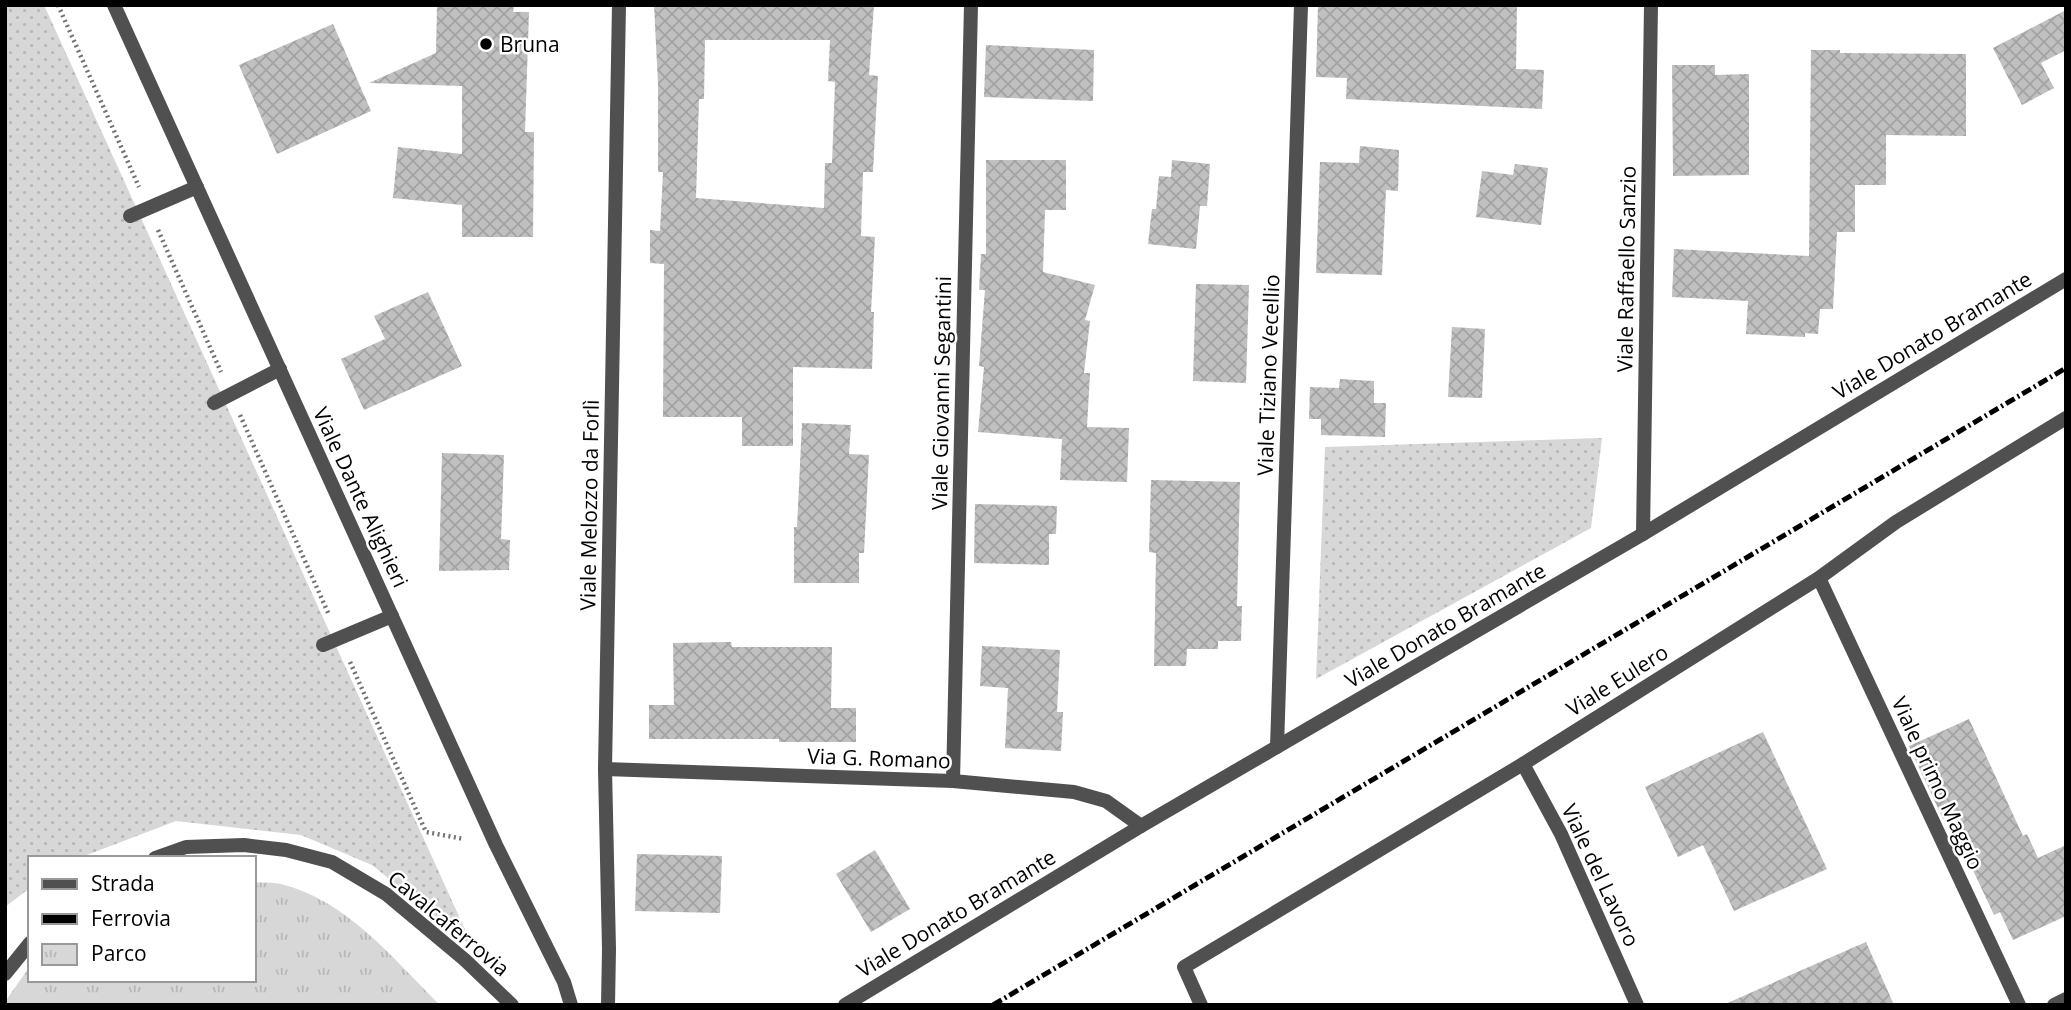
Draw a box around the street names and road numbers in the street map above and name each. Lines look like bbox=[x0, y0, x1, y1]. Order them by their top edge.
street label: Viale Raffaello Sanzio bbox=[1610, 165, 1642, 373]
street label: Viale Donato Bramante bbox=[1827, 265, 2037, 405]
street label: Viale Tiziano Vecellio bbox=[1250, 274, 1286, 476]
street label: Viale Giovanni Segantini bbox=[925, 276, 957, 510]
street label: Viale Melozzo da Forlì bbox=[573, 399, 605, 611]
street label: Viale Dante Alighieri bbox=[307, 402, 415, 592]
street label: Viale Donato Bramante bbox=[1340, 556, 1550, 694]
street label: Viale Eulero bbox=[1561, 638, 1673, 722]
street label: Viale primo Maggio bbox=[1886, 692, 1990, 874]
street label: Via G. Romano bbox=[807, 742, 951, 774]
street label: Viale del Lavoro bbox=[1556, 799, 1646, 951]
street label: Viale Donato Bramante bbox=[851, 843, 1061, 983]
street label: Cavalcaferrovia bbox=[382, 864, 516, 982]

